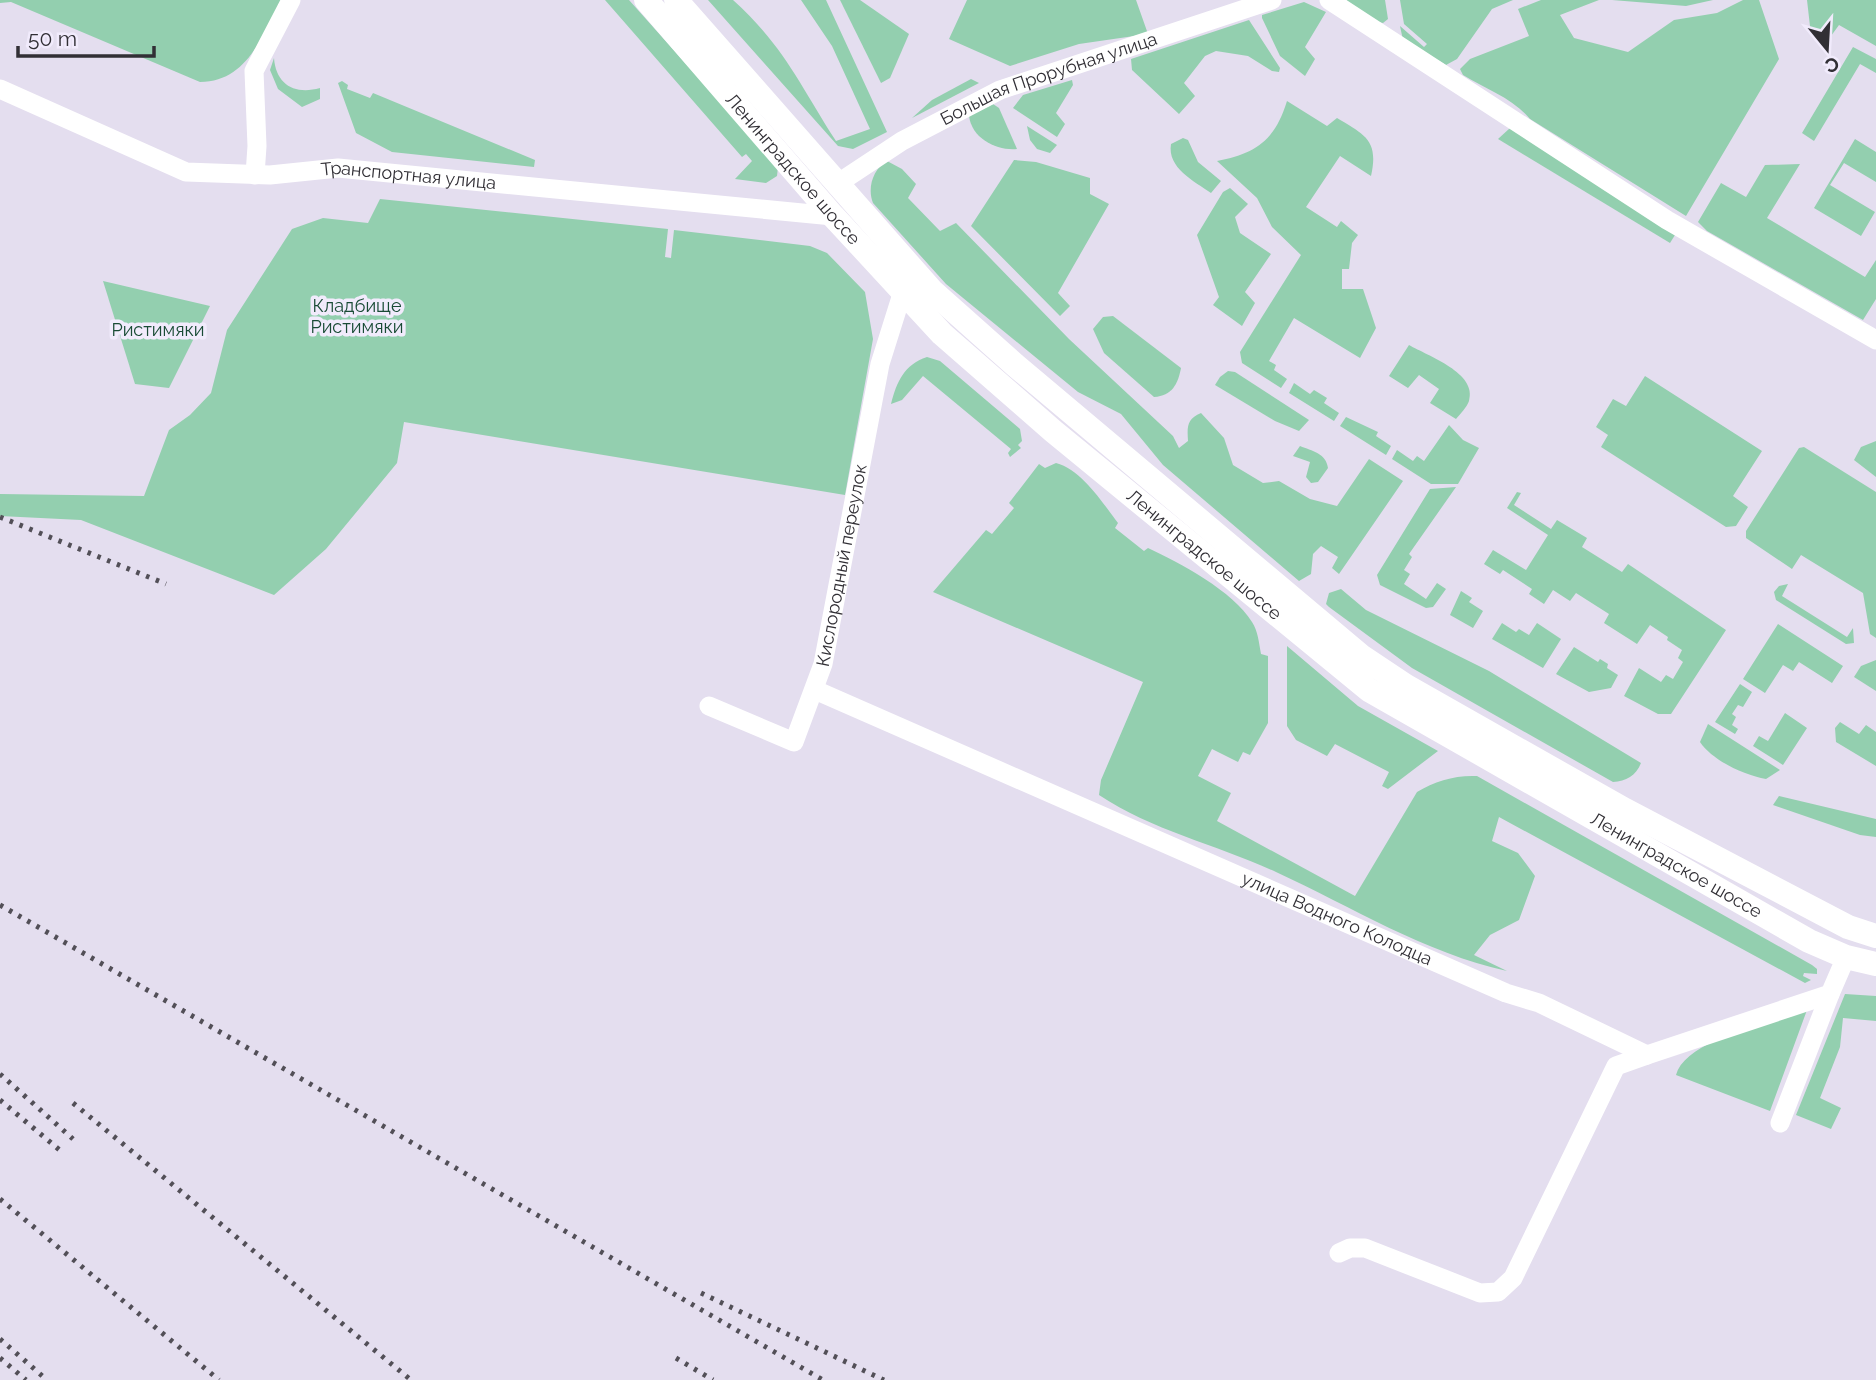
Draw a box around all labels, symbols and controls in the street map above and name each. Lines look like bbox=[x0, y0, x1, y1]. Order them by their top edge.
scale bar bbox=[18, 14, 154, 58]
north arrow bbox=[1792, 14, 1862, 84]
text: 50 m bbox=[28, 26, 77, 51]
street label: Большая Прорубная улица bbox=[937, 28, 1160, 129]
text: С bbox=[1823, 53, 1842, 78]
street label: Ленинградское шоссе bbox=[722, 89, 865, 249]
street label: Транспортная улица bbox=[320, 157, 497, 193]
park label: Кладбище Ристимяки bbox=[310, 295, 404, 337]
park label: Ристимяки bbox=[111, 319, 205, 340]
street label: Кислородный переулок bbox=[812, 462, 871, 668]
street label: Ленинградское шоссе bbox=[1123, 485, 1286, 624]
street label: Ленинградское шоссе bbox=[1587, 808, 1766, 922]
street label: улица Водного Колодца bbox=[1239, 868, 1436, 969]

